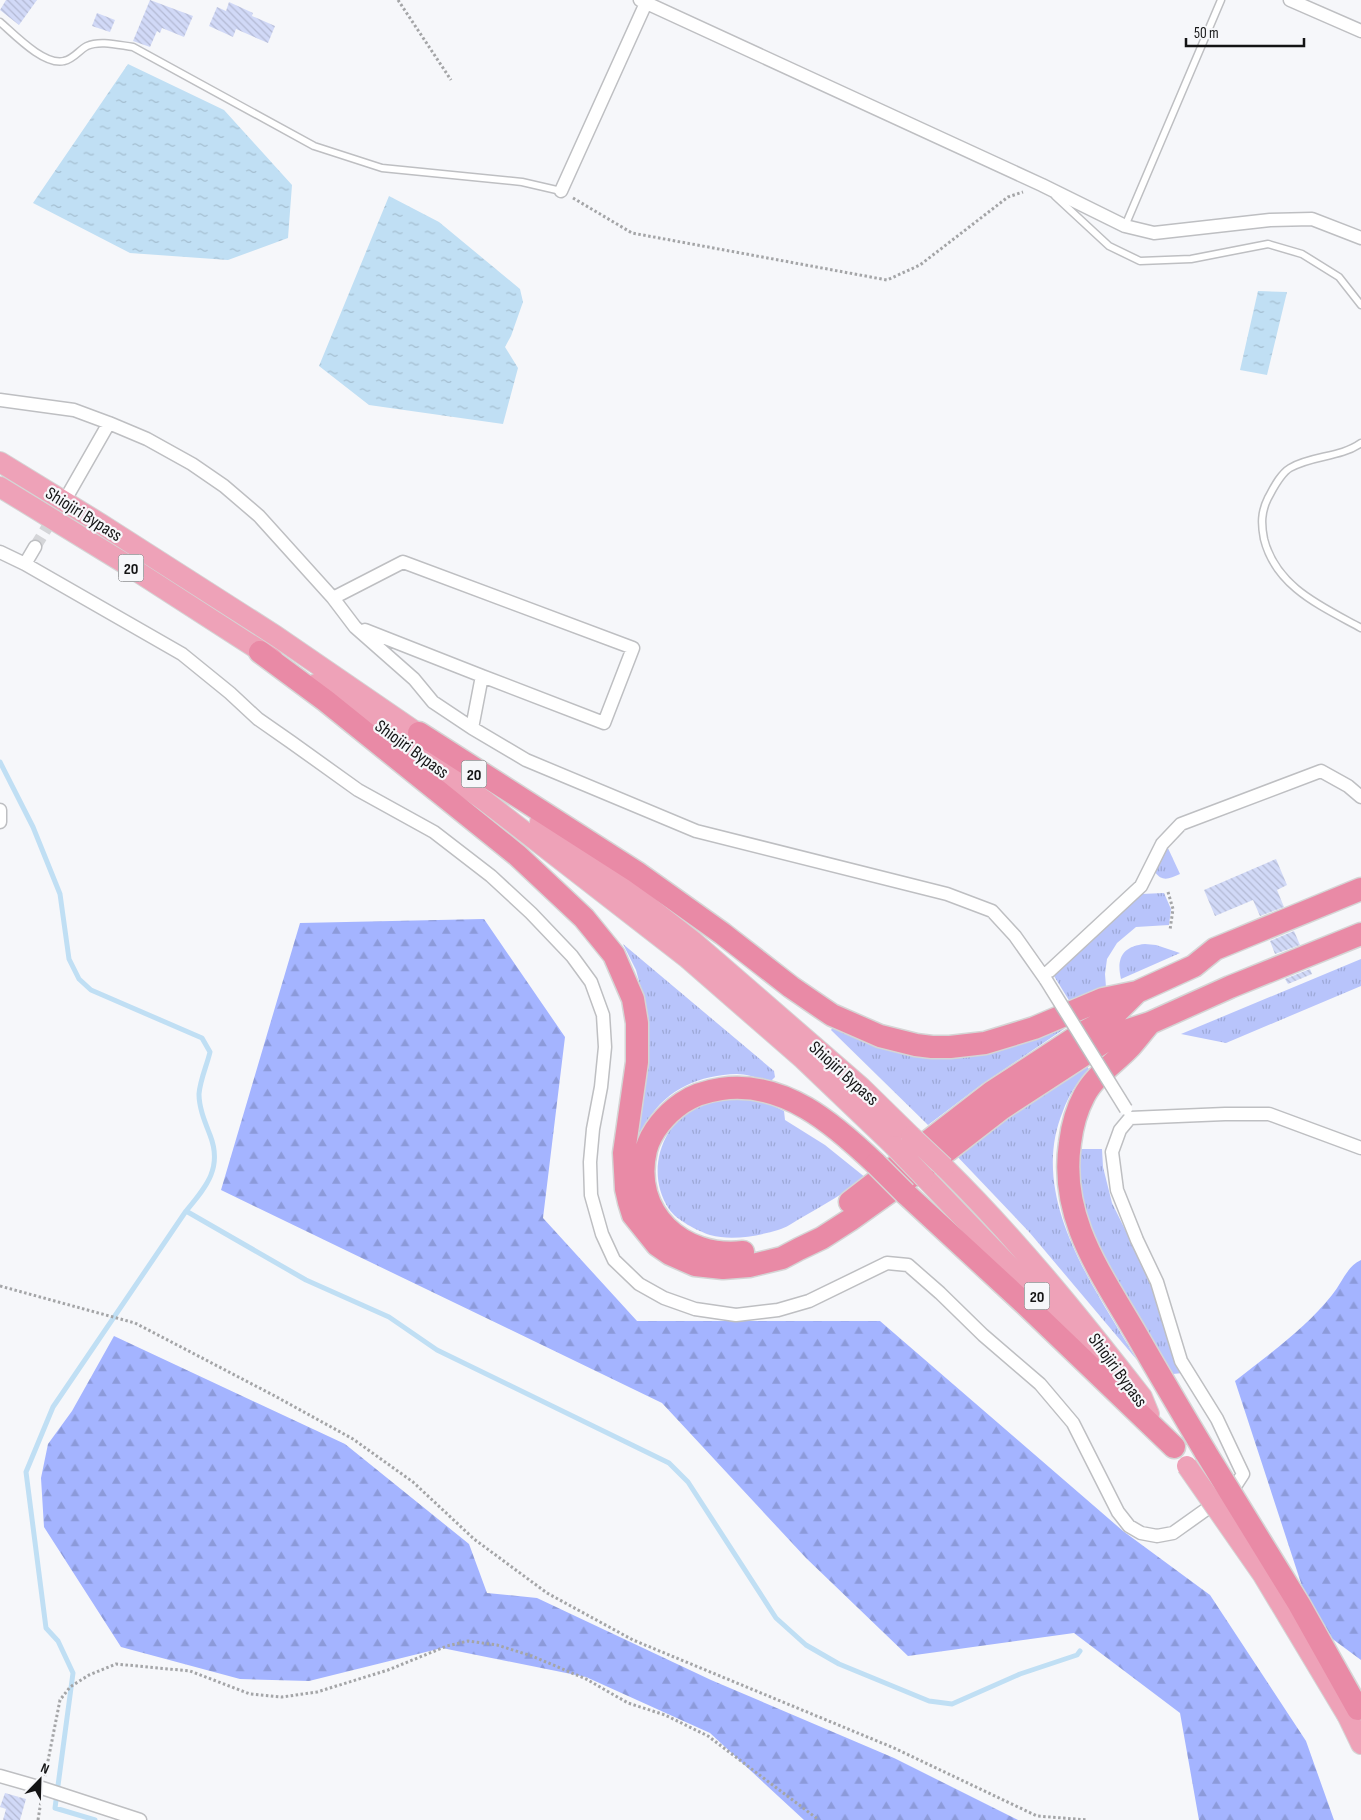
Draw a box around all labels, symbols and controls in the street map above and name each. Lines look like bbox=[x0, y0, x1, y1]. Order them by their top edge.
scale bar bbox=[1186, 15, 1304, 47]
text: 50 m bbox=[1194, 24, 1219, 43]
street label: Shiojiri Bypass bbox=[42, 483, 126, 546]
road number: 20 bbox=[118, 554, 144, 582]
street label: Shiojiri Bypass bbox=[371, 716, 453, 783]
road number: 20 bbox=[462, 761, 486, 788]
street label: Shiojiri Bypass bbox=[805, 1037, 883, 1110]
road number: 20 bbox=[1024, 1282, 1050, 1310]
street label: Shiojiri Bypass bbox=[1084, 1329, 1151, 1411]
north arrow bbox=[15, 1755, 65, 1805]
text: N bbox=[38, 1759, 52, 1778]

